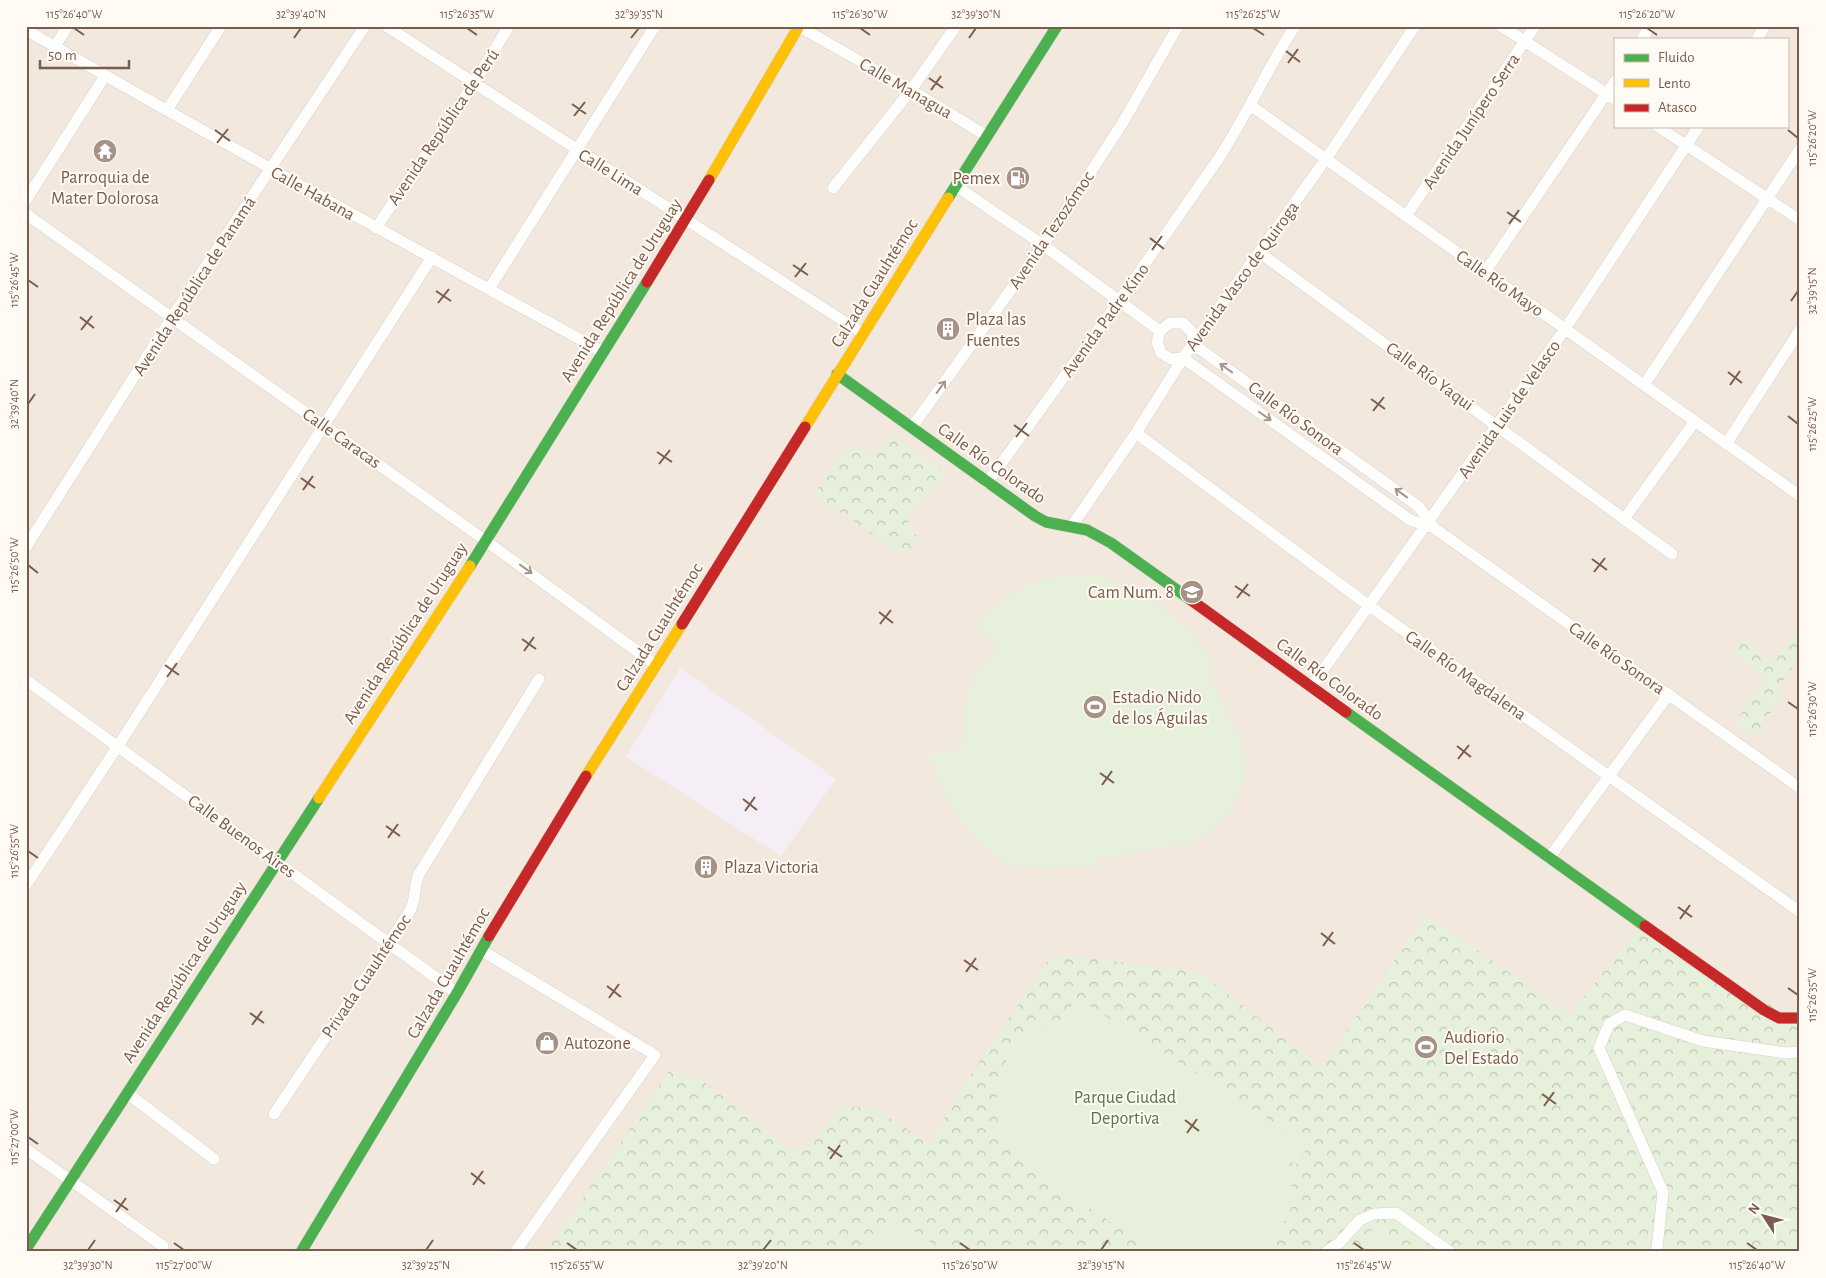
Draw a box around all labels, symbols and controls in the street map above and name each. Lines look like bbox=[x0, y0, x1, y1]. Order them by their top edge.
text: 115°26'40"W bbox=[46, 8, 102, 20]
text: 32°39'40"N bbox=[276, 8, 326, 20]
text: 115°26'35"W bbox=[440, 8, 494, 20]
text: 32°39'35"N bbox=[615, 8, 663, 20]
text: 115°26'30"W bbox=[832, 8, 888, 20]
text: 32°39'30"N bbox=[951, 8, 1001, 20]
text: 115°26'25"W bbox=[1226, 8, 1281, 20]
text: 115°26'20"W bbox=[1619, 8, 1675, 20]
scale bar bbox=[40, 38, 129, 70]
legend bbox=[1614, 38, 1788, 128]
street label: Avenida República de Perú bbox=[385, 46, 503, 209]
text: 50 m bbox=[48, 48, 77, 63]
text: Fluido bbox=[1658, 50, 1695, 65]
street label: Avenida Junípero Serra bbox=[1420, 51, 1524, 193]
street label: Calle Managua bbox=[856, 55, 955, 123]
text: Lento bbox=[1658, 76, 1691, 91]
text: Atasco bbox=[1658, 100, 1697, 115]
text: 115°26'20"W bbox=[1806, 110, 1818, 166]
temple icon: Parroquia de Mater Dolorosa bbox=[92, 138, 118, 164]
street label: Calle Lima bbox=[575, 146, 646, 200]
street label: Calle Habana bbox=[267, 163, 358, 224]
fuel station icon: Pemex bbox=[1005, 165, 1031, 191]
street label: Avenida Tezozómoc bbox=[1006, 168, 1098, 293]
place label: Parroquia de Mater Dolorosa bbox=[51, 169, 159, 208]
place label: Pemex bbox=[953, 170, 1000, 188]
street label: Avenida República de Panamá bbox=[130, 194, 260, 379]
street label: Avenida República de Uruguay bbox=[558, 195, 686, 385]
street label: Avenida Vasco de Quiroga bbox=[1183, 198, 1303, 355]
street label: Calzada Cuauhtémoc bbox=[828, 216, 922, 351]
street label: Calle Río Mayo bbox=[1452, 247, 1547, 321]
text: 115°26'45"W bbox=[8, 252, 20, 307]
street label: Avenida Padre Kino bbox=[1059, 260, 1153, 381]
text: 32°39'15"N bbox=[1806, 267, 1818, 315]
place label: Plaza las Fuentes bbox=[966, 311, 1026, 350]
building icon: Plaza las Fuentes bbox=[935, 316, 961, 342]
street label: Avenida Luis de Velasco bbox=[1455, 337, 1564, 482]
street label: Calle Río Yaqui bbox=[1382, 339, 1477, 414]
one-way arrow bbox=[1219, 363, 1233, 373]
street label: Calle Río Sonora bbox=[1245, 378, 1346, 459]
text: 32°39'40"N bbox=[8, 379, 20, 429]
one-way arrow bbox=[936, 380, 946, 394]
text: 115°26'25"W bbox=[1806, 396, 1818, 451]
street label: Calle Caracas bbox=[299, 405, 384, 472]
one-way arrow bbox=[1258, 411, 1271, 422]
street label: Calle Río Colorado bbox=[934, 420, 1049, 508]
one-way arrow bbox=[1394, 488, 1408, 498]
text: 115°26'50"W bbox=[8, 537, 20, 593]
street label: Avenida República de Uruguay bbox=[340, 539, 471, 727]
street label: Calzada Cuauhtémoc bbox=[613, 560, 707, 695]
one-way arrow bbox=[519, 564, 532, 575]
school or university icon: Cam Num. 8 bbox=[1179, 579, 1205, 605]
place label: Cam Num. 8 bbox=[1088, 584, 1174, 602]
street label: Calle Río Sonora bbox=[1565, 619, 1668, 699]
street label: Calle Río Magdalena bbox=[1402, 627, 1529, 724]
street label: Calle Río Colorado bbox=[1273, 635, 1386, 725]
text: 115°26'30"W bbox=[1806, 681, 1818, 737]
place label: Estadio Nido de los Águilas bbox=[1112, 689, 1208, 728]
sports icon: Estadio Nido de los Águilas bbox=[1082, 694, 1108, 720]
street label: Calle Buenos Aires bbox=[184, 792, 299, 882]
text: 115°26'55"W bbox=[8, 824, 20, 878]
building icon: Plaza Victoria bbox=[693, 854, 719, 880]
place label: Plaza Victoria bbox=[724, 859, 819, 877]
street label: Avenida República de Uruguay bbox=[119, 878, 250, 1066]
street label: Calzada Cuauhtémoc bbox=[404, 905, 494, 1042]
street label: Privada Cuauhtémoc bbox=[319, 912, 415, 1042]
text: 115°26'35"W bbox=[1806, 968, 1818, 1022]
place label: Audiorio Del Estado bbox=[1444, 1029, 1519, 1068]
shop icon: Autozone bbox=[534, 1030, 560, 1056]
sports icon: Audiorio Del Estado bbox=[1413, 1034, 1439, 1060]
place label: Autozone bbox=[564, 1035, 631, 1053]
park label: Parque Ciudad Deportiva bbox=[1074, 1089, 1176, 1128]
text: 115°27'00"W bbox=[8, 1109, 20, 1165]
north arrow bbox=[1738, 1190, 1788, 1240]
text: N bbox=[1746, 1201, 1763, 1217]
text: 32°39'30"N bbox=[63, 1259, 113, 1271]
text: 115°27'00"W bbox=[156, 1259, 212, 1271]
text: 32°39'25"N bbox=[402, 1259, 450, 1271]
text: 115°26'55"W bbox=[550, 1259, 604, 1271]
text: 32°39'20"N bbox=[738, 1259, 788, 1271]
text: 115°26'50"W bbox=[942, 1259, 998, 1271]
text: 32°39'15"N bbox=[1077, 1259, 1125, 1271]
text: 115°26'45"W bbox=[1337, 1259, 1392, 1271]
text: 115°26'40"W bbox=[1729, 1259, 1785, 1271]

